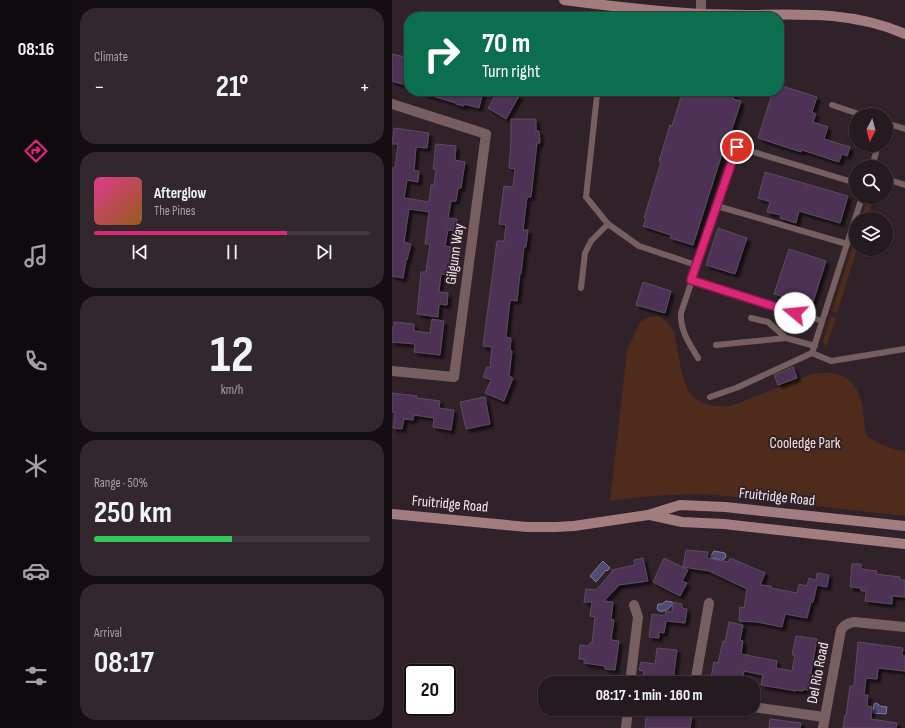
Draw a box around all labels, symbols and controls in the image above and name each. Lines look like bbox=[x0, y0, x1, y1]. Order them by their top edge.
text: 70 m bbox=[482, 27, 530, 60]
icon: right bbox=[416, 28, 468, 80]
text: 08:16 bbox=[18, 39, 54, 60]
text: Climate bbox=[94, 49, 128, 65]
text: Turn right bbox=[482, 61, 540, 82]
text: 21° bbox=[216, 69, 248, 105]
text: − bbox=[94, 74, 105, 101]
text: + bbox=[359, 74, 370, 101]
north arrow bbox=[849, 108, 893, 152]
map controls bbox=[849, 108, 893, 256]
pin bbox=[720, 130, 754, 164]
icon: arrive bbox=[726, 136, 748, 158]
icon: directions bbox=[22, 137, 50, 165]
button: search bbox=[849, 160, 893, 204]
text: Afterglow bbox=[154, 184, 206, 203]
text: The Pines bbox=[154, 203, 195, 219]
button: layers bbox=[849, 212, 893, 256]
street label: Gilgunn Way bbox=[441, 222, 469, 286]
icon: previous bbox=[129, 241, 151, 263]
icon: pause bbox=[221, 241, 243, 263]
icon: next bbox=[313, 241, 335, 263]
icon: music bbox=[22, 242, 50, 270]
position arrow bbox=[774, 292, 816, 334]
text: 12 bbox=[210, 324, 254, 387]
icon: phone bbox=[22, 347, 50, 375]
text: km/h bbox=[221, 382, 243, 398]
park label: Cooledge Park bbox=[770, 434, 841, 453]
icon: climate bbox=[22, 452, 50, 480]
text: Range · 50% bbox=[94, 475, 148, 491]
street label: Fruitridge Road bbox=[738, 484, 816, 510]
street label: Fruitridge Road bbox=[411, 491, 489, 517]
text: 250 km bbox=[94, 495, 172, 531]
icon: car bbox=[22, 557, 50, 585]
text: Arrival bbox=[94, 625, 122, 641]
street label: Del Rio Road bbox=[803, 641, 833, 705]
text: 08:17 bbox=[94, 645, 154, 681]
icon: filters bbox=[22, 662, 50, 690]
speed limit sign: 20 bbox=[404, 664, 456, 716]
text: 08:17 · 1 min · 160 m bbox=[596, 686, 702, 705]

